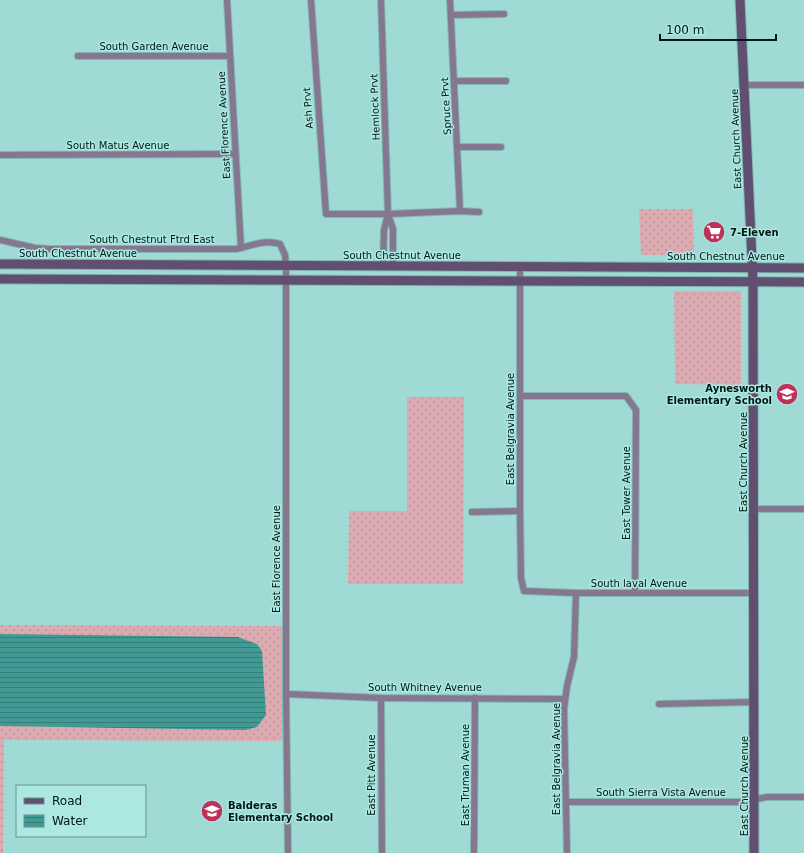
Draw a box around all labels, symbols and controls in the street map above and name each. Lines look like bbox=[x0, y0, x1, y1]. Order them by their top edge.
scale bar bbox=[660, 16, 776, 42]
text: 100 m bbox=[666, 23, 704, 37]
street label: South Garden Avenue bbox=[99, 41, 209, 52]
street label: East Florence Avenue bbox=[216, 71, 232, 179]
street label: Hemlock Prvt bbox=[368, 73, 382, 140]
street label: Spruce Prvt bbox=[439, 77, 453, 135]
street label: Ash Prvt bbox=[301, 87, 315, 129]
street label: East Church Avenue bbox=[729, 89, 743, 189]
street label: South Matus Avenue bbox=[67, 140, 169, 151]
supermarket icon: 7-Eleven bbox=[701, 219, 727, 245]
place label: 7-Eleven bbox=[730, 227, 779, 238]
street label: South Chestnut Ftrd East bbox=[89, 234, 215, 245]
street label: South Chestnut Avenue bbox=[19, 248, 137, 259]
street label: South Chestnut Avenue bbox=[343, 250, 461, 261]
street label: South Chestnut Avenue bbox=[667, 251, 785, 262]
street label: East Belgravia Avenue bbox=[505, 373, 516, 485]
school or university icon: Aynesworth Elementary School bbox=[774, 381, 800, 407]
place label: Aynesworth Elementary School bbox=[667, 383, 772, 406]
street label: East Church Avenue bbox=[738, 412, 749, 512]
street label: East Tower Avenue bbox=[621, 446, 632, 540]
street label: East Florence Avenue bbox=[271, 505, 282, 613]
street label: South laval Avenue bbox=[591, 578, 687, 589]
street label: South Whitney Avenue bbox=[368, 682, 482, 693]
street label: East Belgravia Avenue bbox=[551, 703, 562, 815]
street label: East Truman Avenue bbox=[460, 724, 471, 826]
street label: East Pitt Avenue bbox=[366, 734, 377, 816]
street label: East Church Avenue bbox=[739, 736, 750, 836]
legend bbox=[16, 785, 146, 837]
street label: South Sierra Vista Avenue bbox=[596, 787, 726, 798]
text: Road bbox=[52, 794, 82, 808]
school or university icon: Balderas Elementary School bbox=[199, 798, 225, 824]
place label: Balderas Elementary School bbox=[228, 800, 333, 823]
text: Water bbox=[52, 814, 88, 828]

